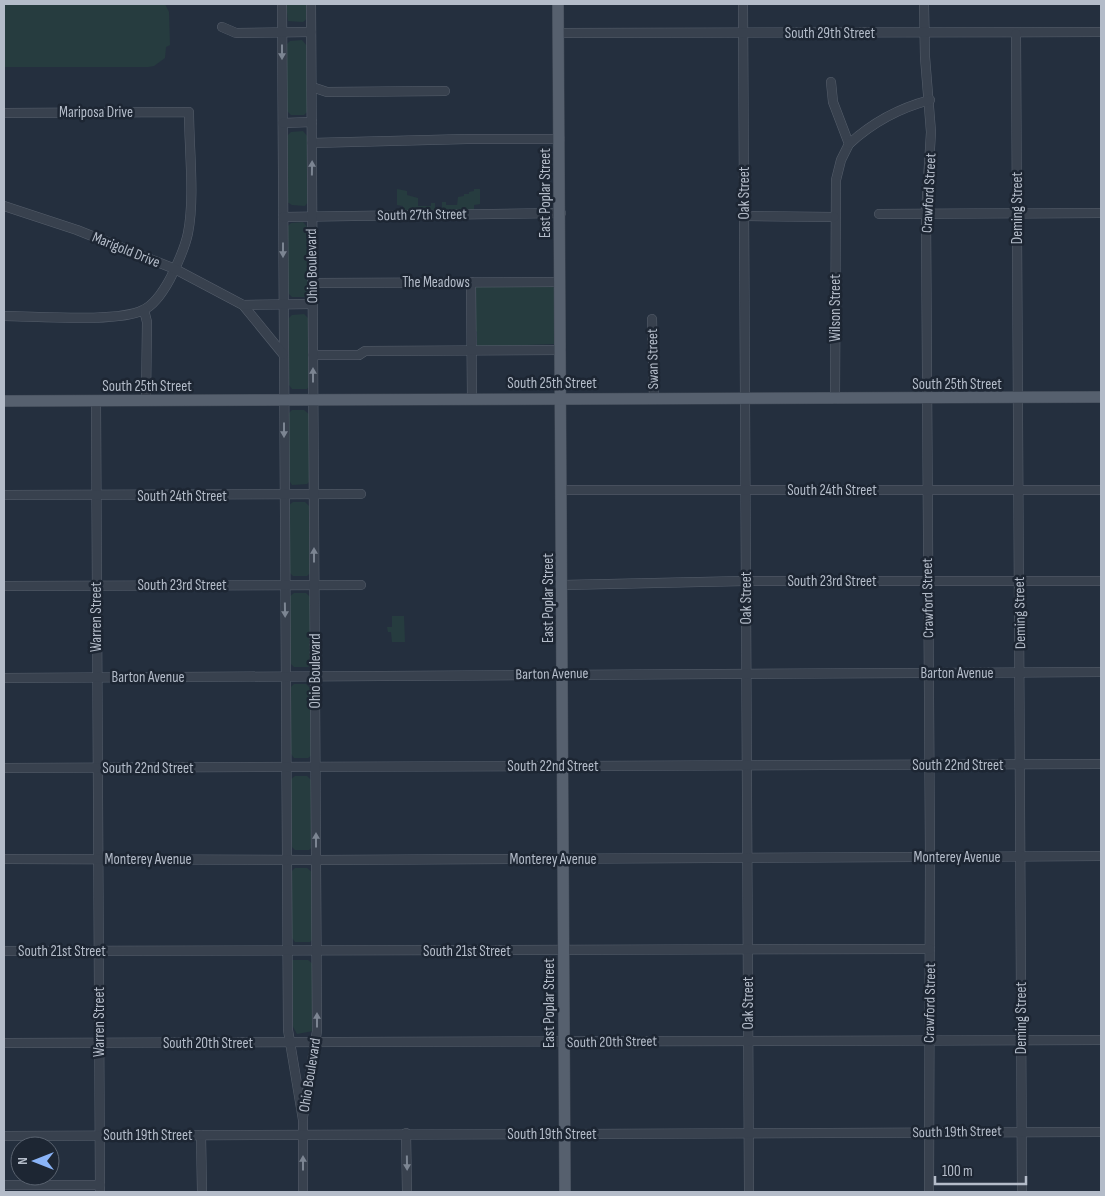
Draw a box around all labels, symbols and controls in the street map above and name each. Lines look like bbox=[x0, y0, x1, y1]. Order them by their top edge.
street label: South 29th Street bbox=[785, 24, 876, 43]
one-way arrow bbox=[278, 45, 286, 61]
street label: Mariposa Drive bbox=[59, 103, 133, 122]
street label: East Poplar Street bbox=[536, 148, 555, 238]
street label: Crawford Street bbox=[917, 152, 941, 233]
one-way arrow bbox=[308, 160, 316, 176]
street label: Oak Street bbox=[735, 166, 754, 219]
street label: Deming Street bbox=[1008, 171, 1027, 244]
street label: South 27th Street bbox=[377, 205, 467, 225]
street label: Marigold Drive bbox=[89, 228, 163, 272]
street label: Ohio Boulevard bbox=[302, 228, 322, 304]
one-way arrow bbox=[279, 242, 287, 258]
street label: The Meadows bbox=[402, 273, 470, 292]
street label: Wilson Street bbox=[826, 274, 845, 342]
street label: Swan Street bbox=[643, 328, 663, 390]
one-way arrow bbox=[309, 366, 317, 382]
street label: South 25th Street bbox=[507, 374, 597, 393]
street label: South 25th Street bbox=[912, 375, 1002, 394]
street label: South 25th Street bbox=[102, 377, 192, 396]
one-way arrow bbox=[280, 422, 288, 438]
street label: South 24th Street bbox=[787, 481, 877, 500]
street label: South 24th Street bbox=[137, 487, 227, 506]
one-way arrow bbox=[310, 546, 318, 562]
street label: East Poplar Street bbox=[539, 553, 558, 643]
street label: Crawford Street bbox=[918, 557, 938, 638]
street label: Oak Street bbox=[737, 571, 756, 624]
street label: South 23rd Street bbox=[787, 572, 877, 591]
street label: South 23rd Street bbox=[137, 576, 227, 595]
street label: Deming Street bbox=[1010, 576, 1030, 649]
street label: Warren Street bbox=[87, 582, 106, 652]
one-way arrow bbox=[281, 602, 289, 618]
street label: Ohio Boulevard bbox=[306, 634, 325, 708]
street label: Barton Avenue bbox=[515, 664, 589, 684]
street label: Barton Avenue bbox=[920, 664, 994, 683]
street label: Barton Avenue bbox=[111, 668, 185, 687]
street label: South 22nd Street bbox=[912, 756, 1004, 775]
street label: South 22nd Street bbox=[507, 757, 599, 776]
street label: South 22nd Street bbox=[102, 759, 194, 778]
one-way arrow bbox=[312, 831, 320, 847]
street label: Monterey Avenue bbox=[914, 848, 1001, 867]
street label: Monterey Avenue bbox=[105, 850, 192, 869]
street label: Monterey Avenue bbox=[510, 850, 597, 869]
street label: South 21st Street bbox=[18, 942, 106, 961]
street label: South 21st Street bbox=[423, 942, 511, 961]
street label: East Poplar Street bbox=[540, 958, 559, 1048]
street label: Crawford Street bbox=[920, 962, 940, 1043]
street label: Oak Street bbox=[739, 976, 758, 1029]
street label: Deming Street bbox=[1012, 981, 1031, 1054]
street label: Warren Street bbox=[90, 987, 109, 1057]
one-way arrow bbox=[313, 1011, 321, 1027]
street label: South 20th Street bbox=[567, 1032, 658, 1052]
street label: South 20th Street bbox=[163, 1034, 254, 1053]
street label: Ohio Boulevard bbox=[295, 1037, 325, 1113]
street label: South 19th Street bbox=[912, 1122, 1002, 1142]
street label: South 19th Street bbox=[507, 1125, 597, 1144]
street label: South 19th Street bbox=[103, 1126, 193, 1145]
north arrow bbox=[10, 1136, 60, 1186]
scale bar bbox=[935, 1154, 1026, 1186]
one-way arrow bbox=[299, 1155, 307, 1171]
one-way arrow bbox=[403, 1155, 411, 1171]
text: N bbox=[14, 1157, 31, 1165]
text: 100 m bbox=[942, 1162, 973, 1181]

